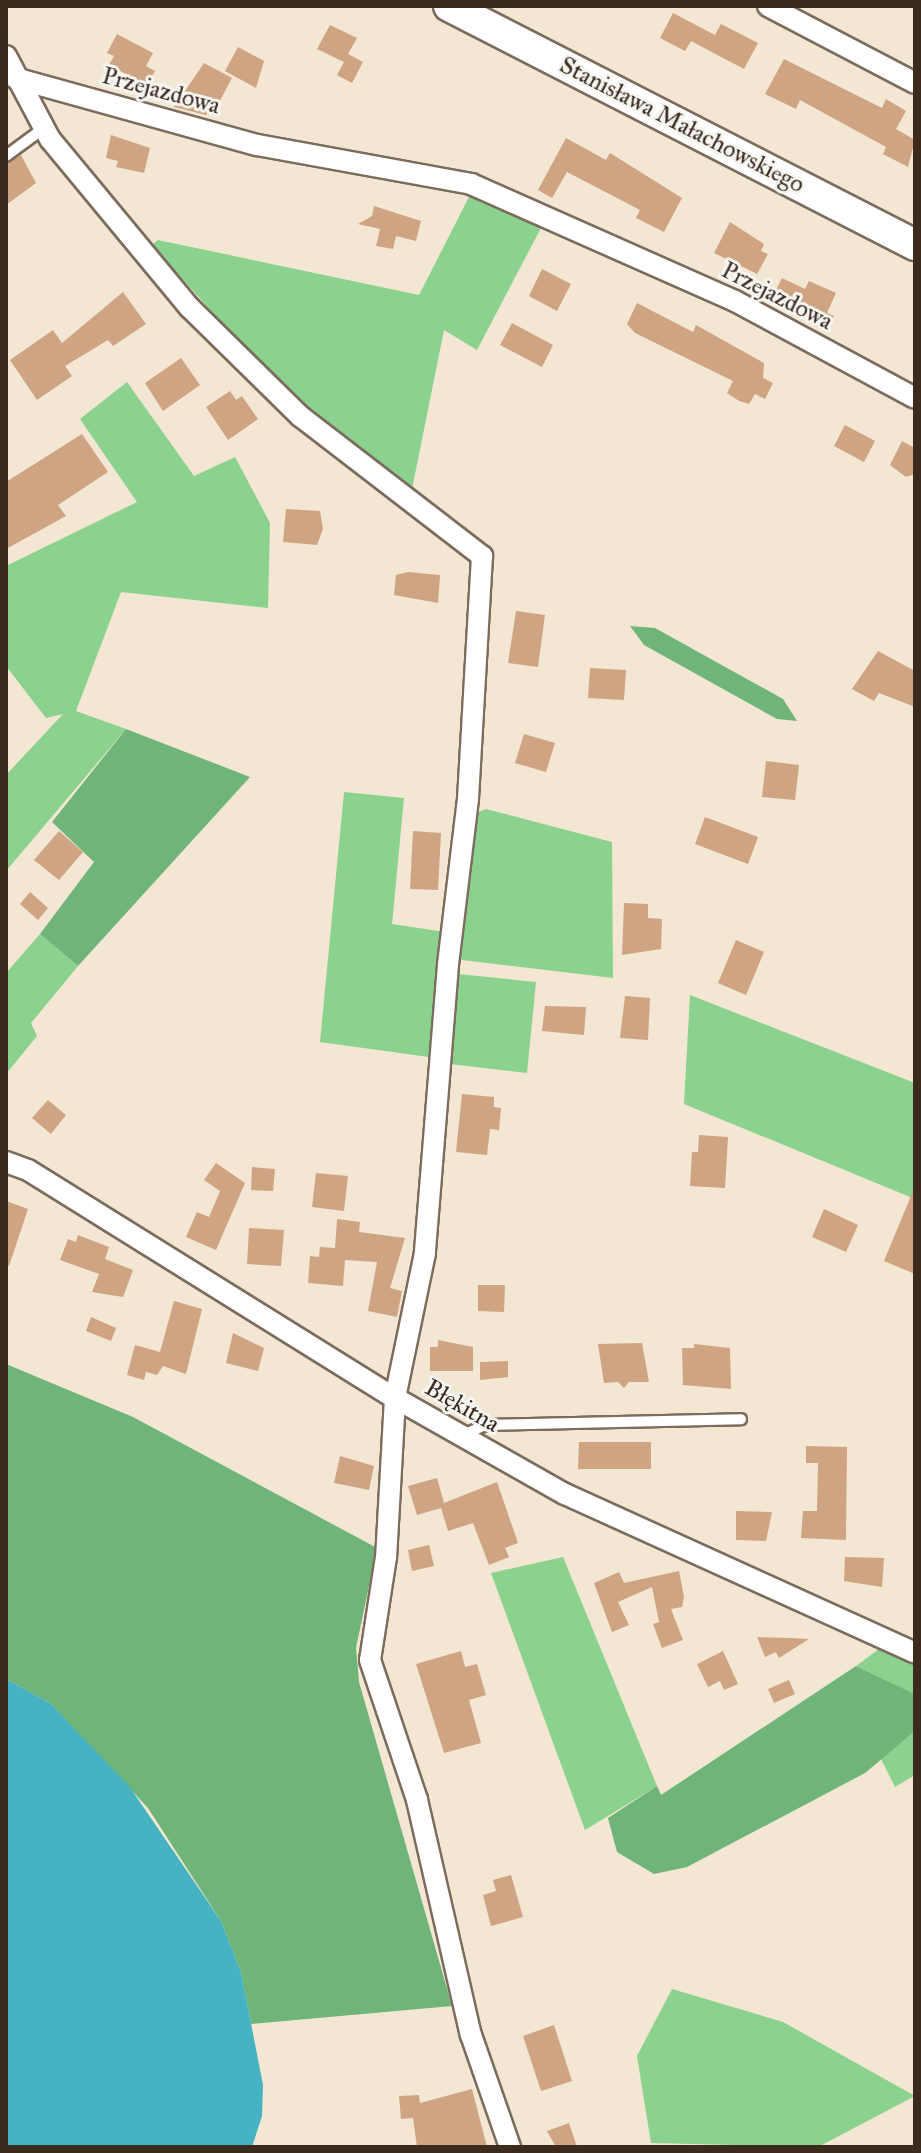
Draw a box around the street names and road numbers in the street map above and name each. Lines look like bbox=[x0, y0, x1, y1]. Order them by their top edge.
street label: Stanisława Małachowskiego bbox=[555, 51, 809, 199]
street label: Przejazdowa bbox=[99, 61, 223, 121]
street label: Przejazdowa bbox=[717, 256, 837, 336]
street label: Błękitna bbox=[420, 1373, 504, 1439]

